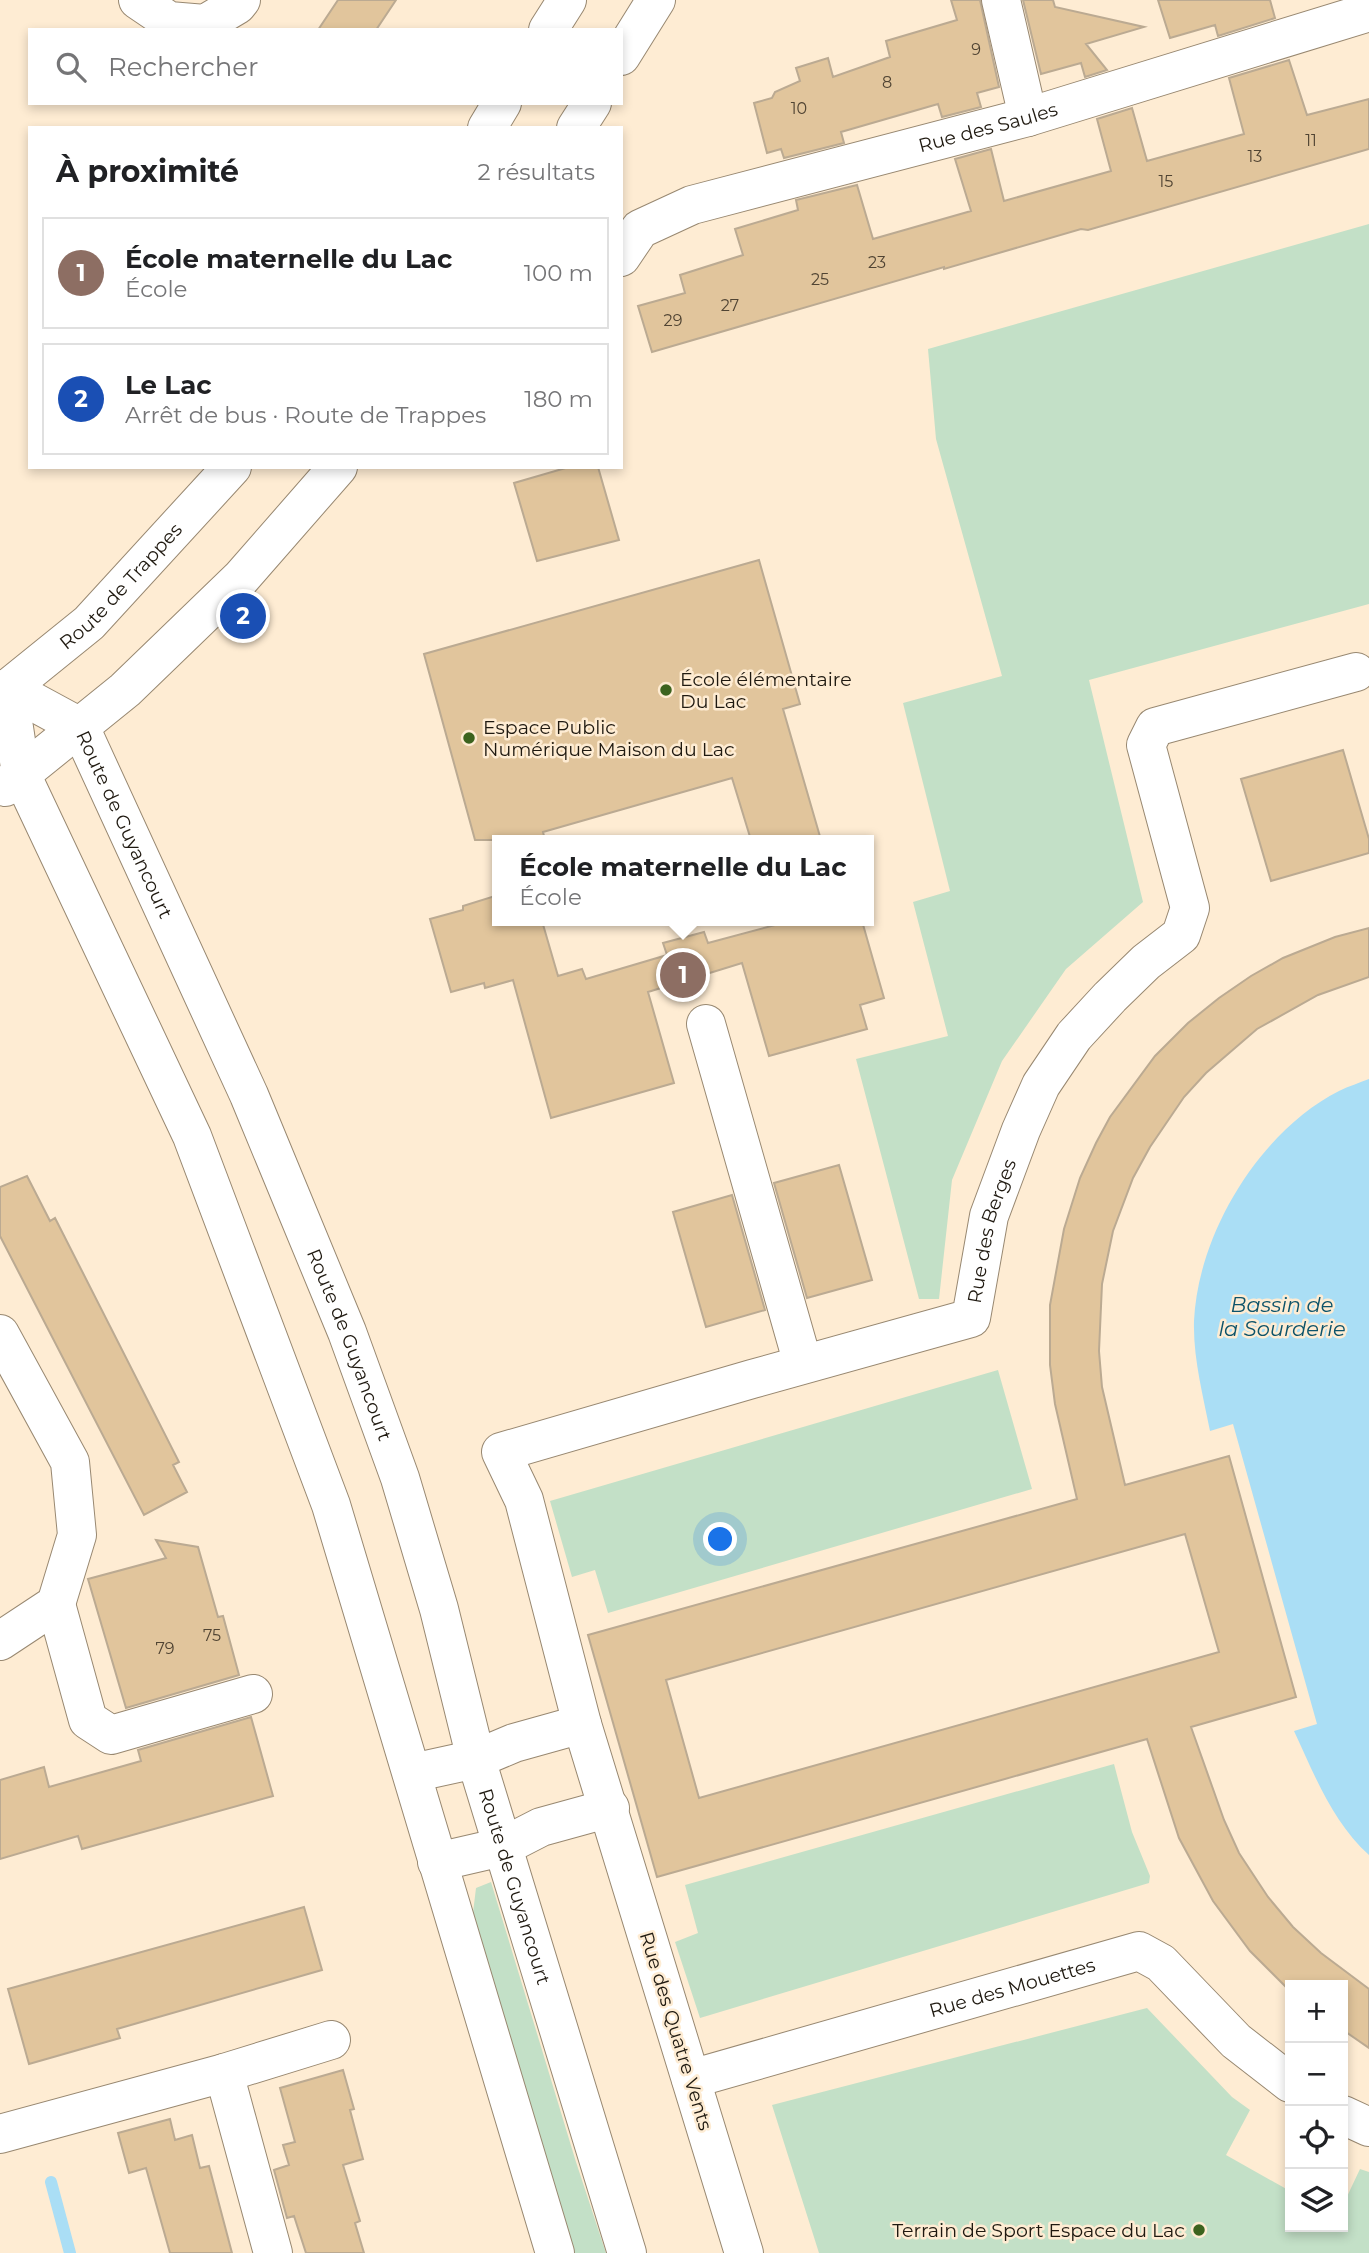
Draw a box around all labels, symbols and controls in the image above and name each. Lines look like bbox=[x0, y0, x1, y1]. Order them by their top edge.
search box bbox=[28, 28, 623, 105]
house number: 9 bbox=[971, 40, 981, 59]
icon: search bbox=[52, 48, 90, 86]
text: Rechercher bbox=[108, 51, 258, 83]
house number: 8 bbox=[882, 73, 892, 92]
street label: Rue des Saules bbox=[916, 97, 1060, 157]
house number: 10 bbox=[791, 99, 807, 118]
house number: 11 bbox=[1305, 131, 1317, 150]
house number: 13 bbox=[1248, 147, 1262, 166]
text: À proximité bbox=[56, 153, 239, 190]
text: 2 résultats bbox=[477, 158, 595, 186]
house number: 15 bbox=[1159, 172, 1173, 191]
text: École maternelle du Lac bbox=[125, 243, 452, 275]
house number: 23 bbox=[868, 253, 886, 272]
text: 1 bbox=[76, 259, 86, 287]
text: 100 m bbox=[524, 259, 593, 287]
house number: 25 bbox=[811, 270, 829, 289]
text: École bbox=[125, 275, 187, 303]
house number: 27 bbox=[721, 296, 739, 315]
house number: 29 bbox=[664, 311, 682, 330]
text: Le Lac bbox=[125, 369, 212, 401]
text: 2 bbox=[74, 385, 88, 413]
text: 180 m bbox=[524, 385, 593, 413]
text: Arrêt de bus · Route de Trappes bbox=[125, 401, 486, 429]
street label: Route de Trappes bbox=[55, 518, 187, 654]
pin: 2 bbox=[220, 590, 266, 642]
place label: École élémentaire Du Lac bbox=[680, 668, 852, 713]
marker: École élémentaire Du Lac bbox=[658, 682, 674, 698]
place label: Espace Public Numérique Maison du Lac bbox=[483, 716, 735, 761]
street label: Route de Guyancourt bbox=[72, 727, 178, 922]
marker: Espace Public Numérique Maison du Lac bbox=[461, 730, 477, 746]
popup bbox=[492, 835, 874, 926]
text: École maternelle du Lac bbox=[519, 851, 847, 883]
text: École bbox=[519, 883, 582, 911]
pin: 1 bbox=[660, 949, 706, 1001]
street label: Rue des Berges bbox=[962, 1156, 1021, 1305]
street label: Route de Guyancourt bbox=[302, 1245, 397, 1444]
water label: Bassin de la Sourderie bbox=[1218, 1292, 1346, 1341]
your location bbox=[703, 1522, 737, 1556]
house number: 75 bbox=[203, 1626, 221, 1645]
house number: 79 bbox=[155, 1639, 175, 1658]
street label: Route de Guyancourt bbox=[474, 1786, 556, 1988]
street label: Rue des Quatre Vents bbox=[635, 1929, 717, 2133]
street label: Rue des Mouettes bbox=[927, 1953, 1098, 2022]
map controls bbox=[1285, 1980, 1348, 2232]
button: + bbox=[1285, 1980, 1348, 2043]
button: − bbox=[1285, 2043, 1348, 2106]
button: locate bbox=[1285, 2106, 1348, 2169]
button: layers bbox=[1285, 2169, 1348, 2232]
place label: Terrain de Sport Espace du Lac bbox=[892, 2219, 1185, 2242]
marker: Terrain de Sport Espace du Lac bbox=[1191, 2222, 1207, 2238]

